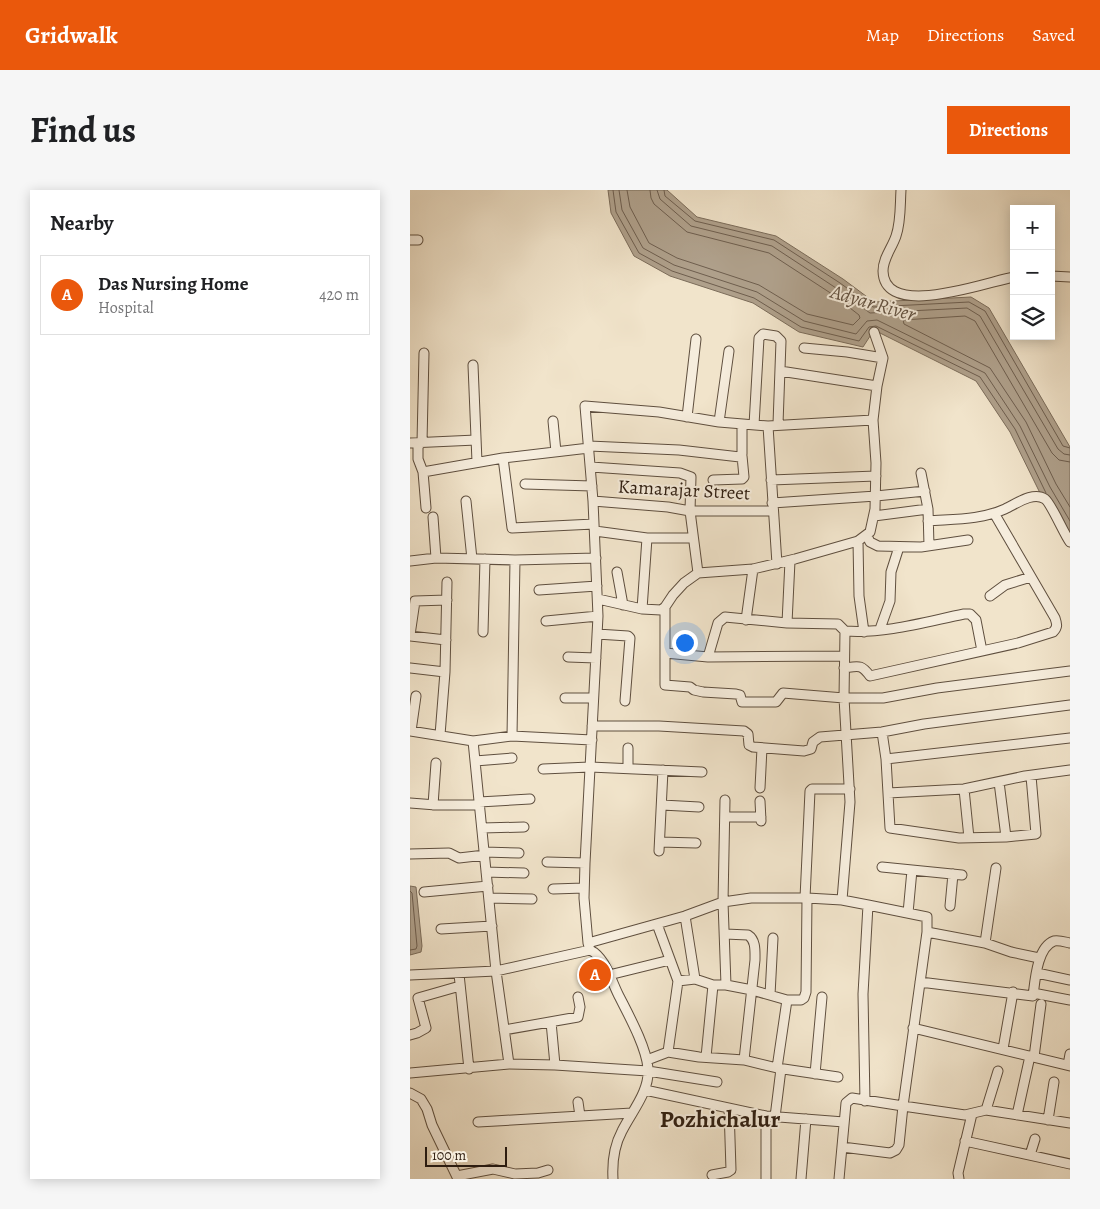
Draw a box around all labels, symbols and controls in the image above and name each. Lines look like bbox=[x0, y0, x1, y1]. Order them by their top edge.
text: Gridwalk bbox=[25, 19, 118, 51]
text: Map bbox=[866, 23, 899, 47]
text: Directions bbox=[927, 23, 1004, 47]
text: Saved bbox=[1032, 23, 1075, 47]
text: Find us bbox=[30, 106, 136, 154]
button: Directions bbox=[947, 106, 1070, 154]
map controls bbox=[1010, 205, 1055, 340]
button: + bbox=[1010, 205, 1055, 250]
text: Nearby bbox=[50, 209, 113, 237]
button: − bbox=[1010, 250, 1055, 295]
text: Das Nursing Home bbox=[98, 271, 248, 297]
water label: Adyar River bbox=[826, 278, 920, 328]
text: A bbox=[62, 284, 72, 306]
text: 420 m bbox=[319, 284, 359, 306]
button: layers bbox=[1010, 295, 1055, 340]
text: Hospital bbox=[98, 297, 154, 319]
street label: Kamarajar Street bbox=[617, 474, 751, 506]
your location bbox=[672, 630, 698, 656]
pin: A bbox=[579, 956, 611, 994]
district label: Pozhichalur bbox=[660, 1103, 780, 1135]
scale bar bbox=[425, 1144, 508, 1167]
text: 100 m bbox=[432, 1146, 466, 1165]

